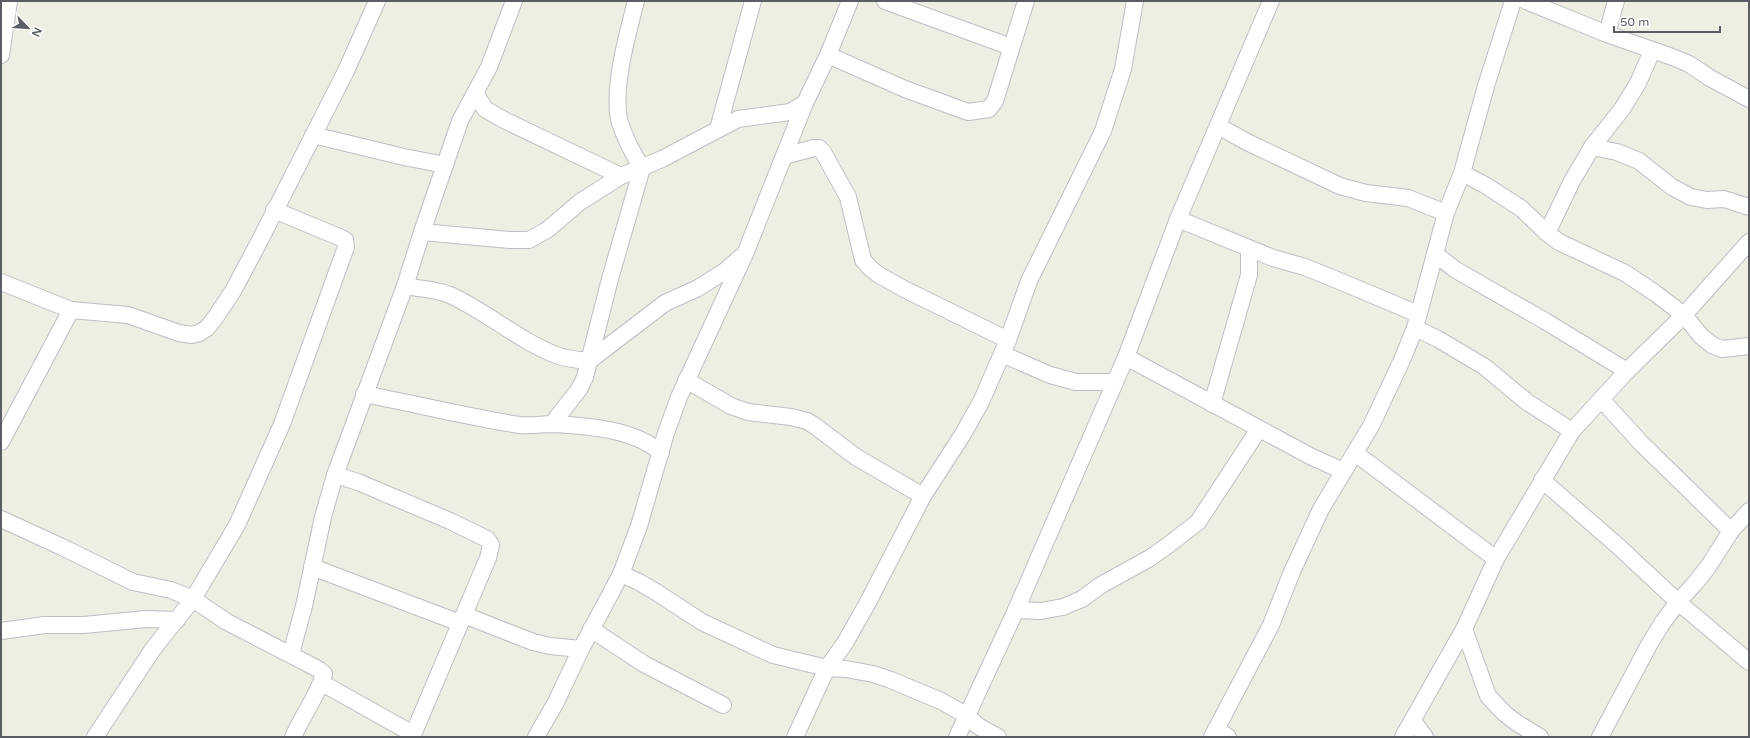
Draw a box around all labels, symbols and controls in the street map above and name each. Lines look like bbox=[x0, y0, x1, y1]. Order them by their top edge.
north arrow bbox=[8, 8, 48, 48]
scale bar bbox=[1614, 8, 1720, 34]
text: 50 m bbox=[1620, 15, 1649, 29]
text: N bbox=[29, 25, 44, 39]

